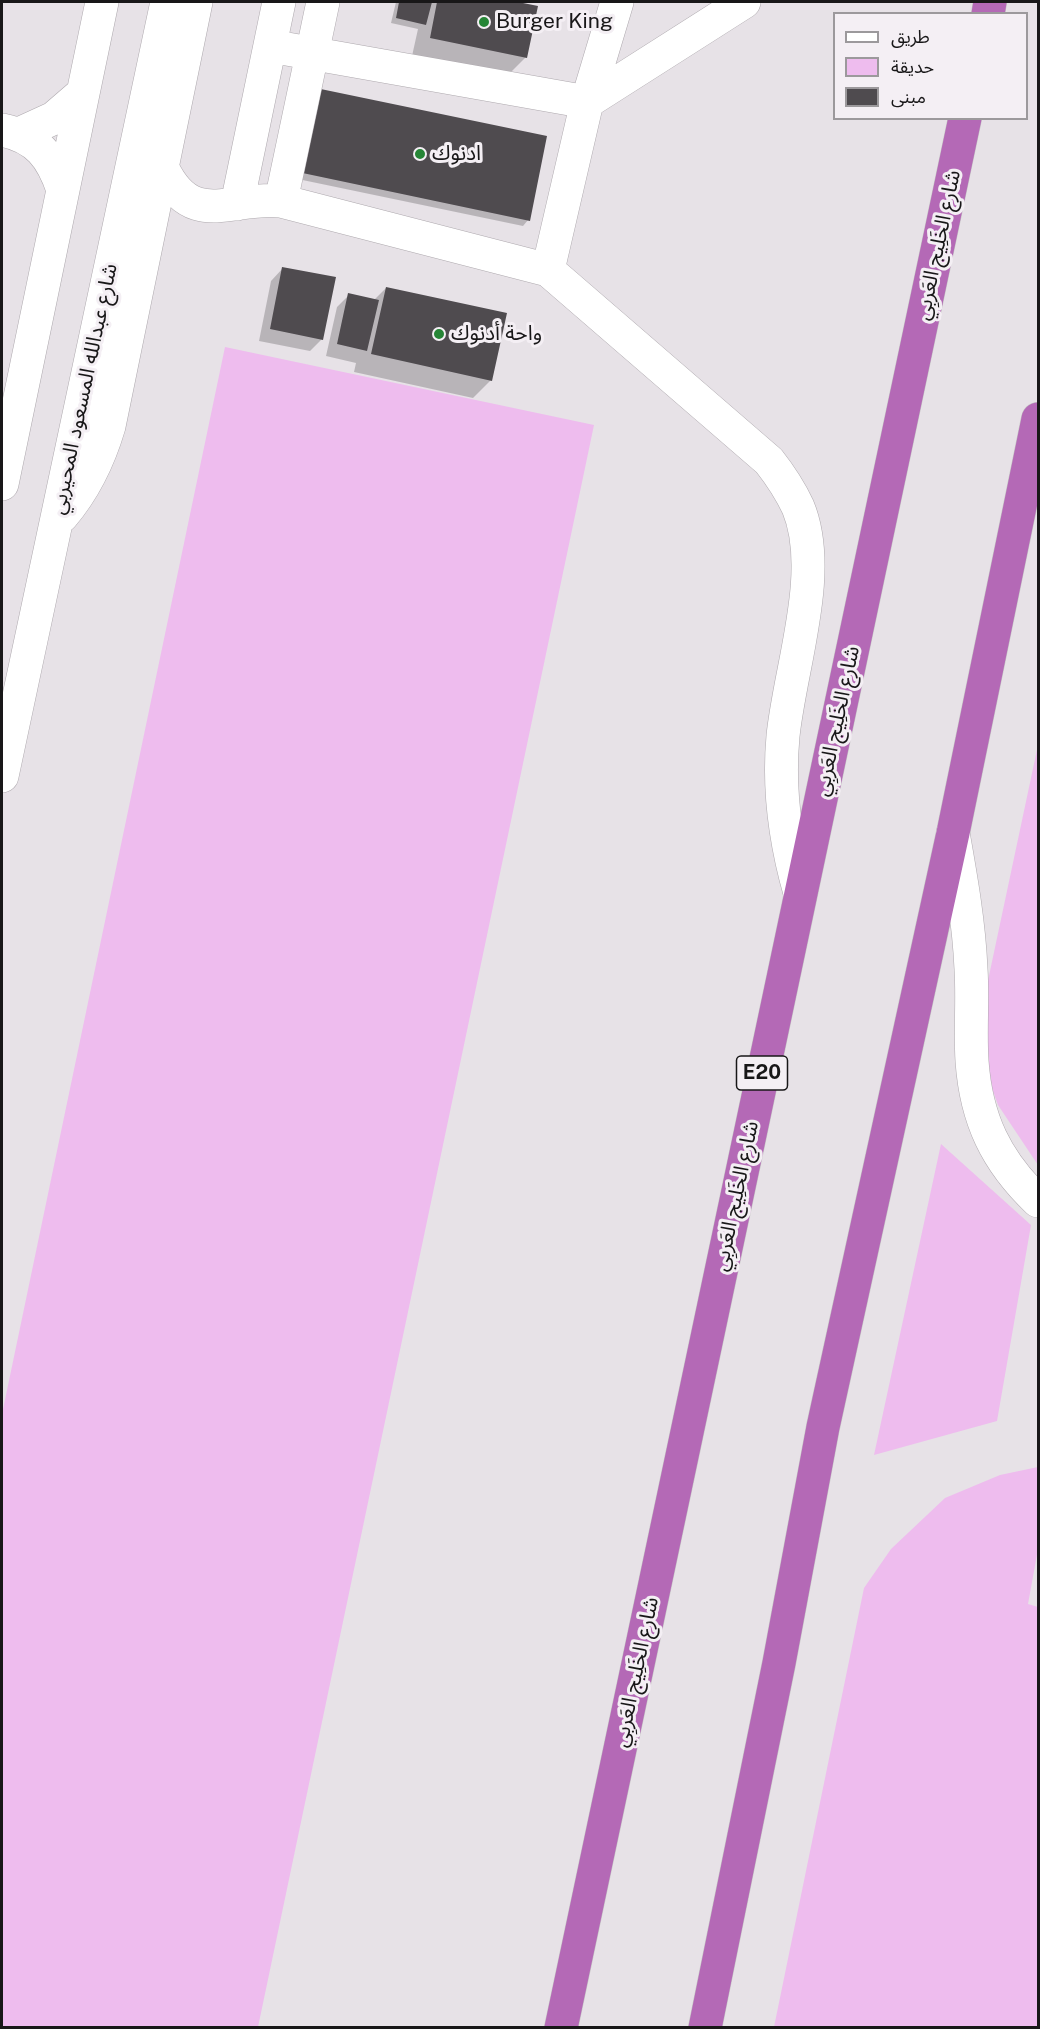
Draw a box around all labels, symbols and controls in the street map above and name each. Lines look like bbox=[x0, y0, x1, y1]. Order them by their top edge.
place label: Burger King bbox=[496, 9, 613, 35]
legend bbox=[833, 12, 1028, 120]
marker: Burger King bbox=[477, 15, 491, 29]
text: طريق bbox=[891, 26, 930, 47]
text: حديقة bbox=[891, 56, 934, 77]
text: مبنى bbox=[891, 86, 926, 107]
place label: ادنوك bbox=[432, 141, 481, 167]
marker: ادنوك bbox=[413, 147, 427, 161]
street label: شارع الخَلِيج العَربِي bbox=[910, 168, 966, 322]
street label: شارع عبدالله المسعود المحيربي bbox=[45, 261, 123, 517]
place label: واحة أدنوك bbox=[451, 321, 542, 347]
marker: واحة أدنوك bbox=[432, 327, 446, 341]
street label: شارع الخَلِيج العَربِي bbox=[809, 644, 865, 798]
road number: E20 bbox=[736, 1056, 788, 1090]
street label: شارع الخَلِيج العَربِي bbox=[708, 1119, 764, 1273]
street label: شارع الخَلِيج العَربِي bbox=[608, 1595, 664, 1749]

